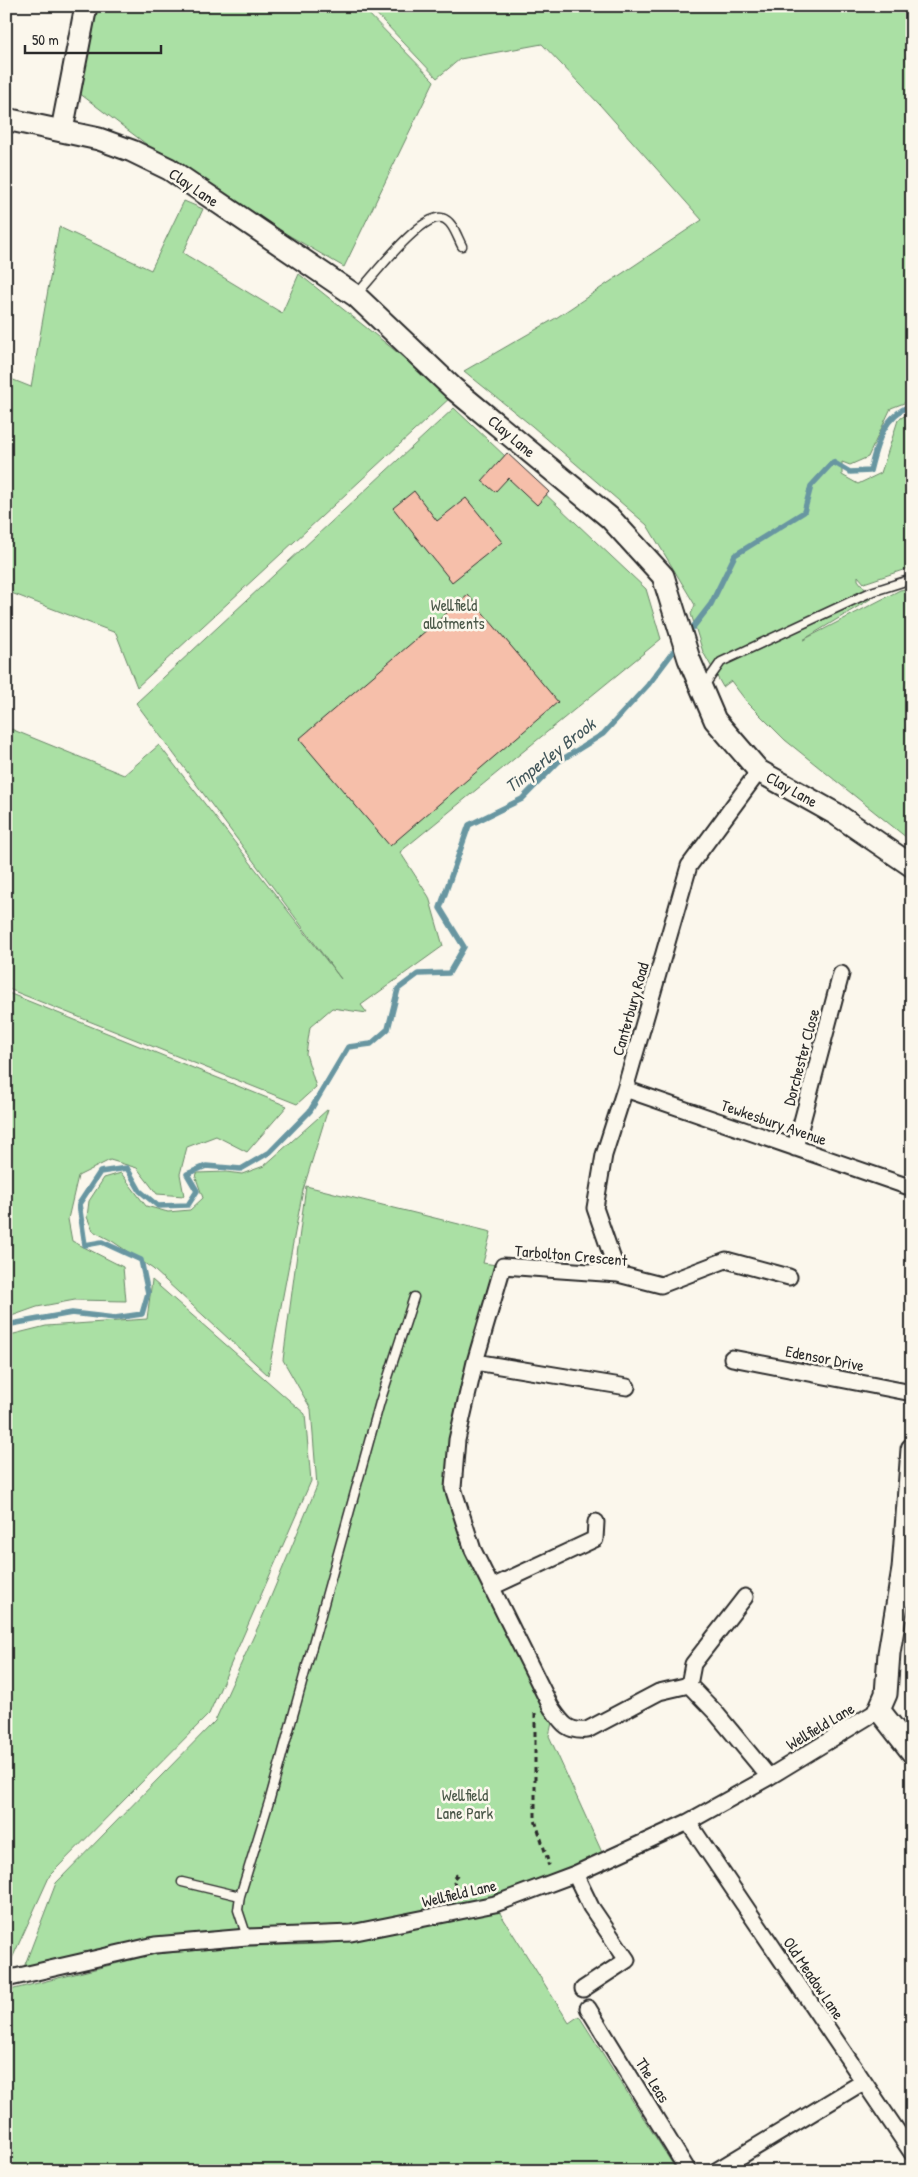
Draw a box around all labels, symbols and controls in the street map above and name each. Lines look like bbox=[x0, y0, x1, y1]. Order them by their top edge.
scale bar bbox=[25, 22, 161, 54]
text: 50 m bbox=[32, 29, 59, 50]
street label: Clay Lane bbox=[165, 162, 224, 212]
street label: Clay Lane bbox=[484, 410, 541, 463]
park label: Wellfield allotments bbox=[423, 594, 485, 634]
water label: Timperley Brook bbox=[500, 711, 602, 798]
street label: Clay Lane bbox=[762, 766, 822, 812]
street label: Canterbury Road bbox=[606, 960, 654, 1058]
street label: Dorchester Close bbox=[778, 1006, 825, 1108]
street label: Tewkesbury Avenue bbox=[718, 1094, 830, 1151]
street label: Tarbolton Crescent bbox=[514, 1239, 629, 1271]
street label: Edensor Drive bbox=[784, 1340, 867, 1376]
street label: Wellfield Lane bbox=[782, 1697, 859, 1755]
park label: Wellfield Lane Park bbox=[437, 1784, 493, 1824]
street label: Wellfield Lane bbox=[420, 1874, 499, 1912]
street label: Old Meadow Lane bbox=[778, 1933, 850, 2024]
street label: The Leas bbox=[631, 2053, 675, 2107]

